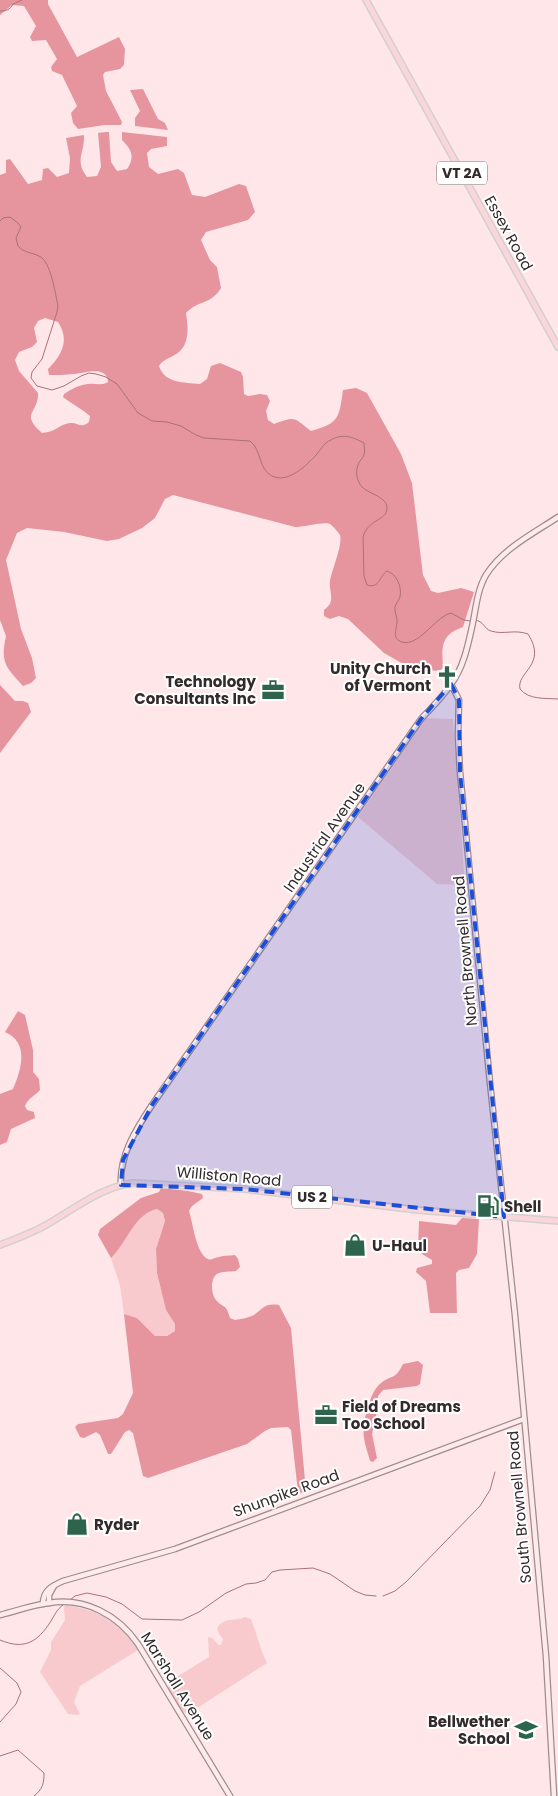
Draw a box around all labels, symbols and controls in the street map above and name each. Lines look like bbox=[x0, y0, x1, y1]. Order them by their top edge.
road number: VT 2A bbox=[437, 162, 487, 184]
street label: Essex Road bbox=[480, 192, 538, 274]
place label: Unity Church of Vermont bbox=[330, 658, 431, 696]
church icon: Unity Church of Vermont bbox=[434, 664, 460, 690]
place label: Technology Consultants Inc bbox=[134, 671, 257, 709]
office icon: Technology Consultants Inc bbox=[260, 677, 286, 703]
street label: Industrial Avenue bbox=[278, 778, 370, 896]
street label: North Brownell Road bbox=[448, 875, 482, 1027]
street label: Williston Road bbox=[176, 1161, 282, 1191]
road number: US 2 bbox=[292, 1186, 332, 1208]
fuel station icon: Shell bbox=[475, 1193, 501, 1219]
place label: Shell bbox=[504, 1196, 541, 1217]
shop icon: U-Haul bbox=[342, 1232, 368, 1258]
place label: U-Haul bbox=[372, 1235, 427, 1256]
place label: Field of Dreams Too School bbox=[342, 1396, 461, 1434]
office icon: Field of Dreams Too School bbox=[313, 1402, 339, 1428]
street label: South Brownell Road bbox=[502, 1430, 536, 1584]
street label: Shunpike Road bbox=[230, 1464, 342, 1522]
shop icon: Ryder bbox=[64, 1511, 90, 1537]
place label: Ryder bbox=[94, 1514, 140, 1535]
street label: Marshall Avenue bbox=[136, 1628, 220, 1744]
place label: Bellwether School bbox=[428, 1711, 511, 1749]
school or university icon: Bellwether School bbox=[513, 1717, 539, 1743]

